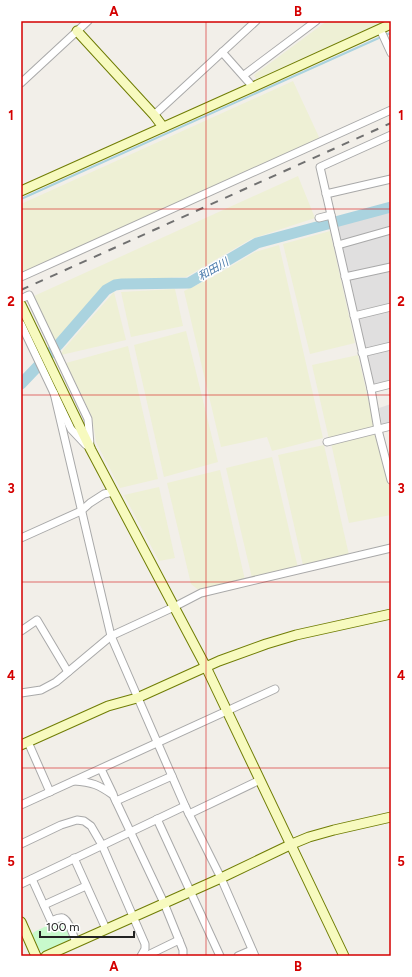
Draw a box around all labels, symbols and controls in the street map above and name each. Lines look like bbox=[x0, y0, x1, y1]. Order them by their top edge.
text: A bbox=[109, 4, 119, 19]
text: B bbox=[294, 4, 302, 19]
text: 1 bbox=[8, 108, 14, 123]
text: 1 bbox=[398, 108, 404, 123]
water label: 和田川 bbox=[196, 255, 232, 283]
text: 2 bbox=[7, 294, 15, 309]
text: 2 bbox=[397, 294, 405, 309]
text: 3 bbox=[7, 481, 15, 496]
text: 3 bbox=[397, 481, 405, 496]
text: 4 bbox=[7, 668, 15, 683]
text: 4 bbox=[397, 668, 405, 683]
text: 5 bbox=[7, 854, 15, 869]
text: 5 bbox=[397, 854, 405, 869]
scale bar bbox=[40, 913, 134, 939]
text: 100 m bbox=[46, 920, 80, 934]
text: A bbox=[109, 959, 119, 974]
text: B bbox=[294, 959, 302, 974]

